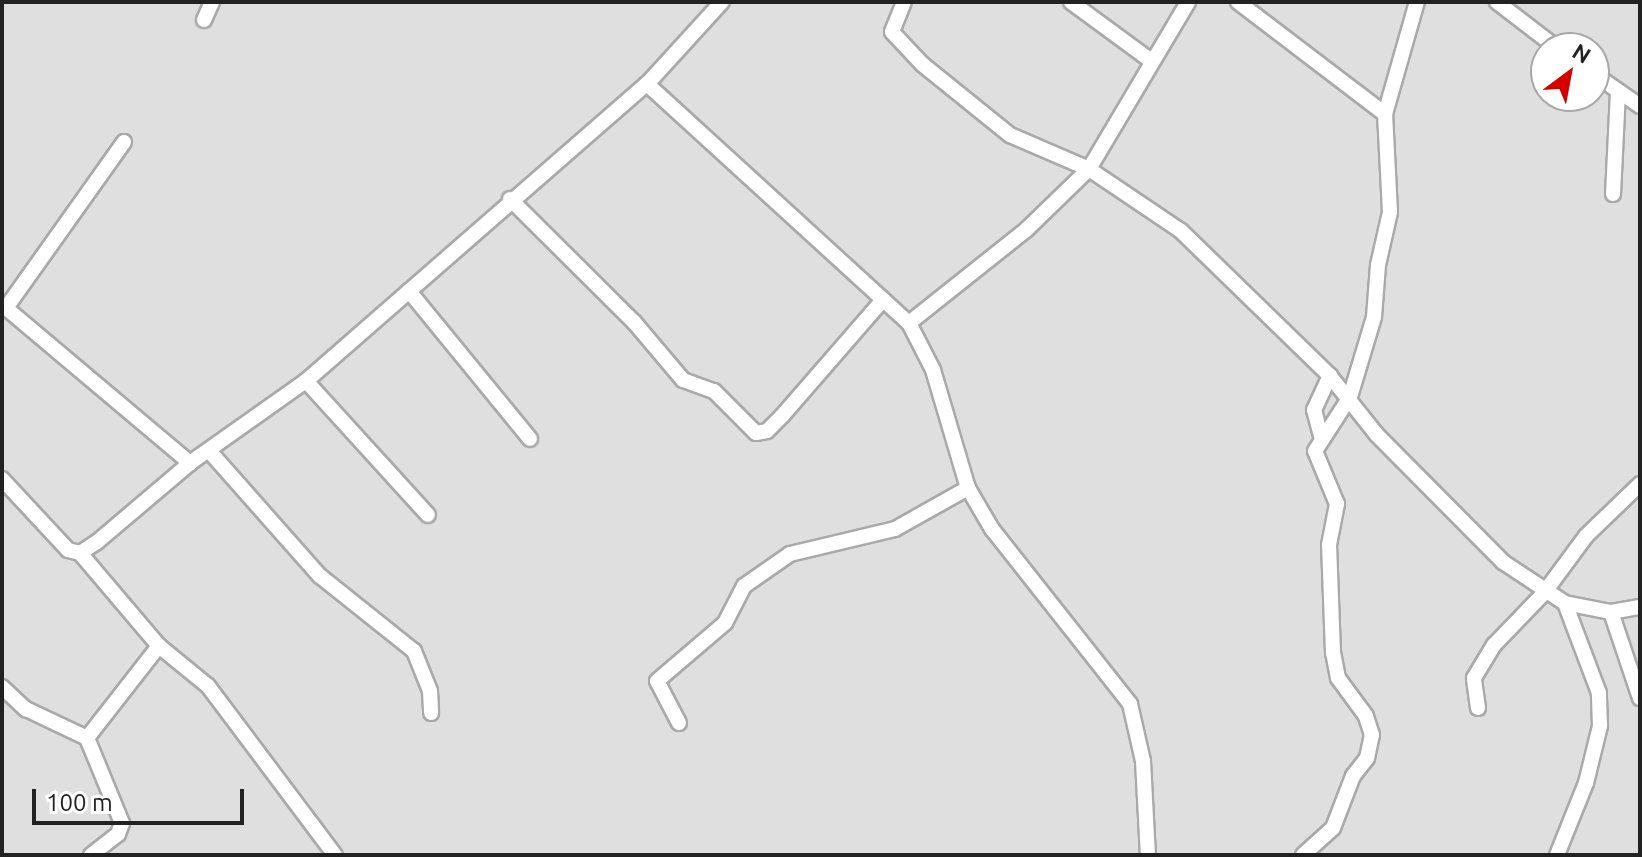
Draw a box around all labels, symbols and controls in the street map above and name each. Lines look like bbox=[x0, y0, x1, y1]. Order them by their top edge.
north arrow bbox=[1530, 32, 1610, 112]
text: N bbox=[1568, 38, 1596, 68]
scale bar bbox=[36, 773, 248, 823]
text: 100 m bbox=[46, 789, 113, 816]

